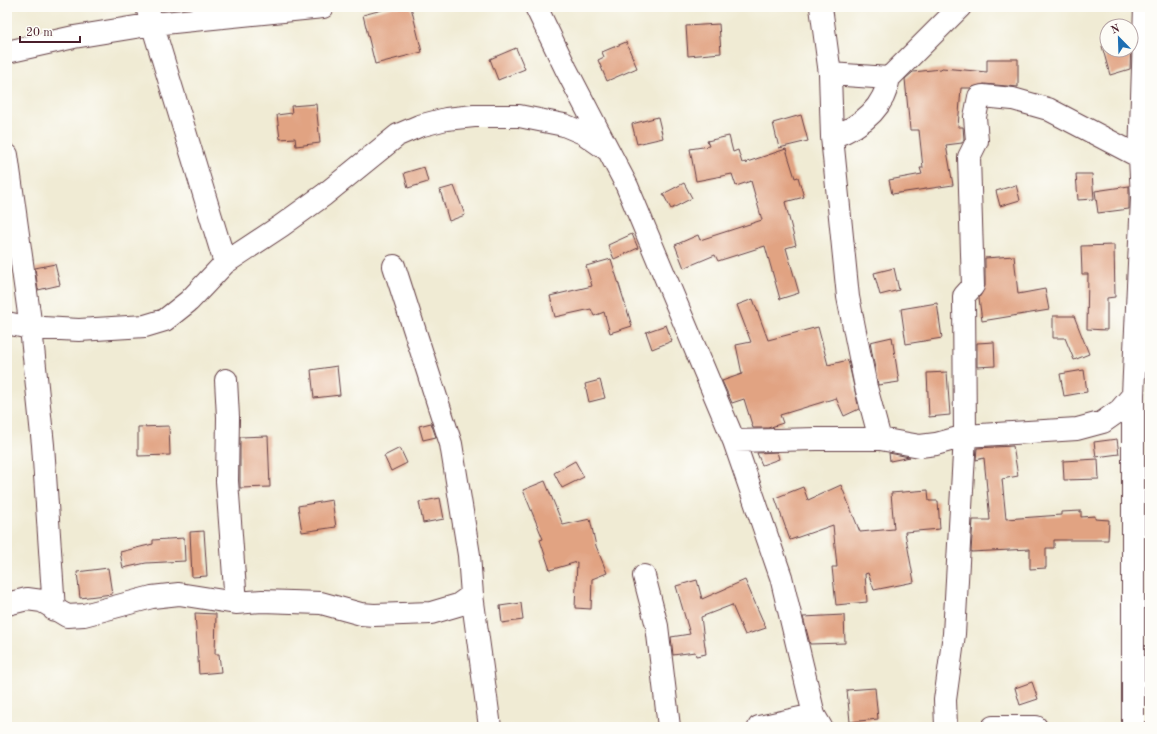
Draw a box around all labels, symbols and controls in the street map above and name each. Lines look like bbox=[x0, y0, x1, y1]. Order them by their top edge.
scale bar bbox=[20, 18, 80, 44]
north arrow bbox=[1099, 18, 1139, 58]
text: N bbox=[1110, 23, 1122, 37]
text: 20 m bbox=[26, 27, 53, 39]

